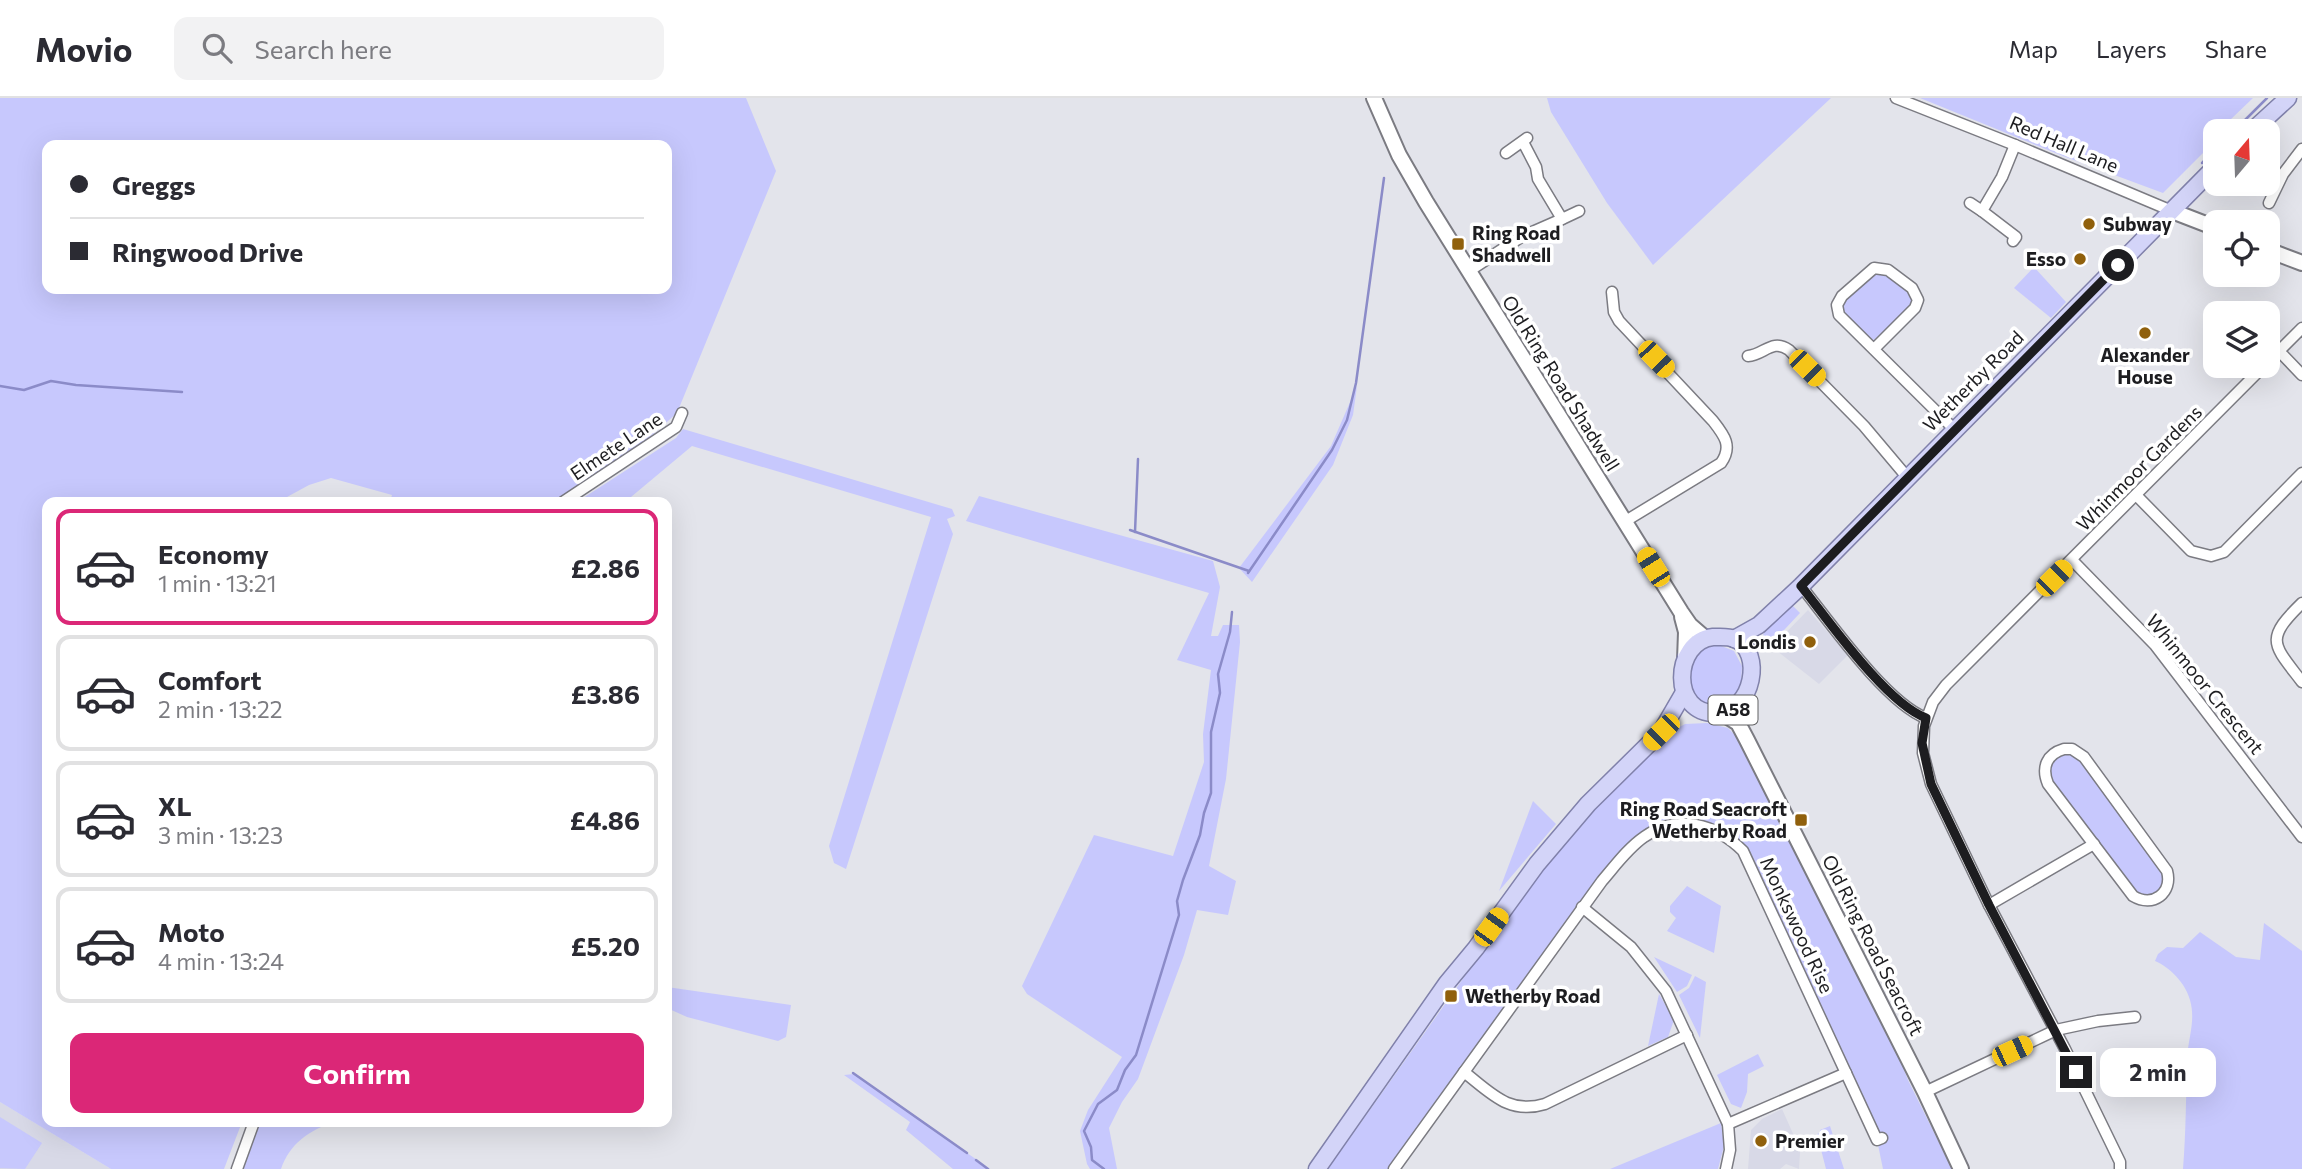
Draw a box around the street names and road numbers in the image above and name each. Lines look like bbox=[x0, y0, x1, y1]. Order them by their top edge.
street label: Red Hall Lane bbox=[2006, 110, 2122, 177]
street label: Old Ring Road Shadwell bbox=[1498, 291, 1625, 475]
street label: Wetherby Road bbox=[1917, 325, 2028, 436]
street label: Whinmoor Gardens bbox=[2071, 400, 2206, 535]
street label: Elmete Lane bbox=[566, 407, 666, 485]
street label: Whinmoor Crescent bbox=[2142, 609, 2269, 759]
road number: A58 bbox=[1708, 696, 1758, 724]
street label: Old Ring Road Seacroft bbox=[1818, 851, 1929, 1039]
street label: Monkswood Rise bbox=[1756, 853, 1839, 997]

